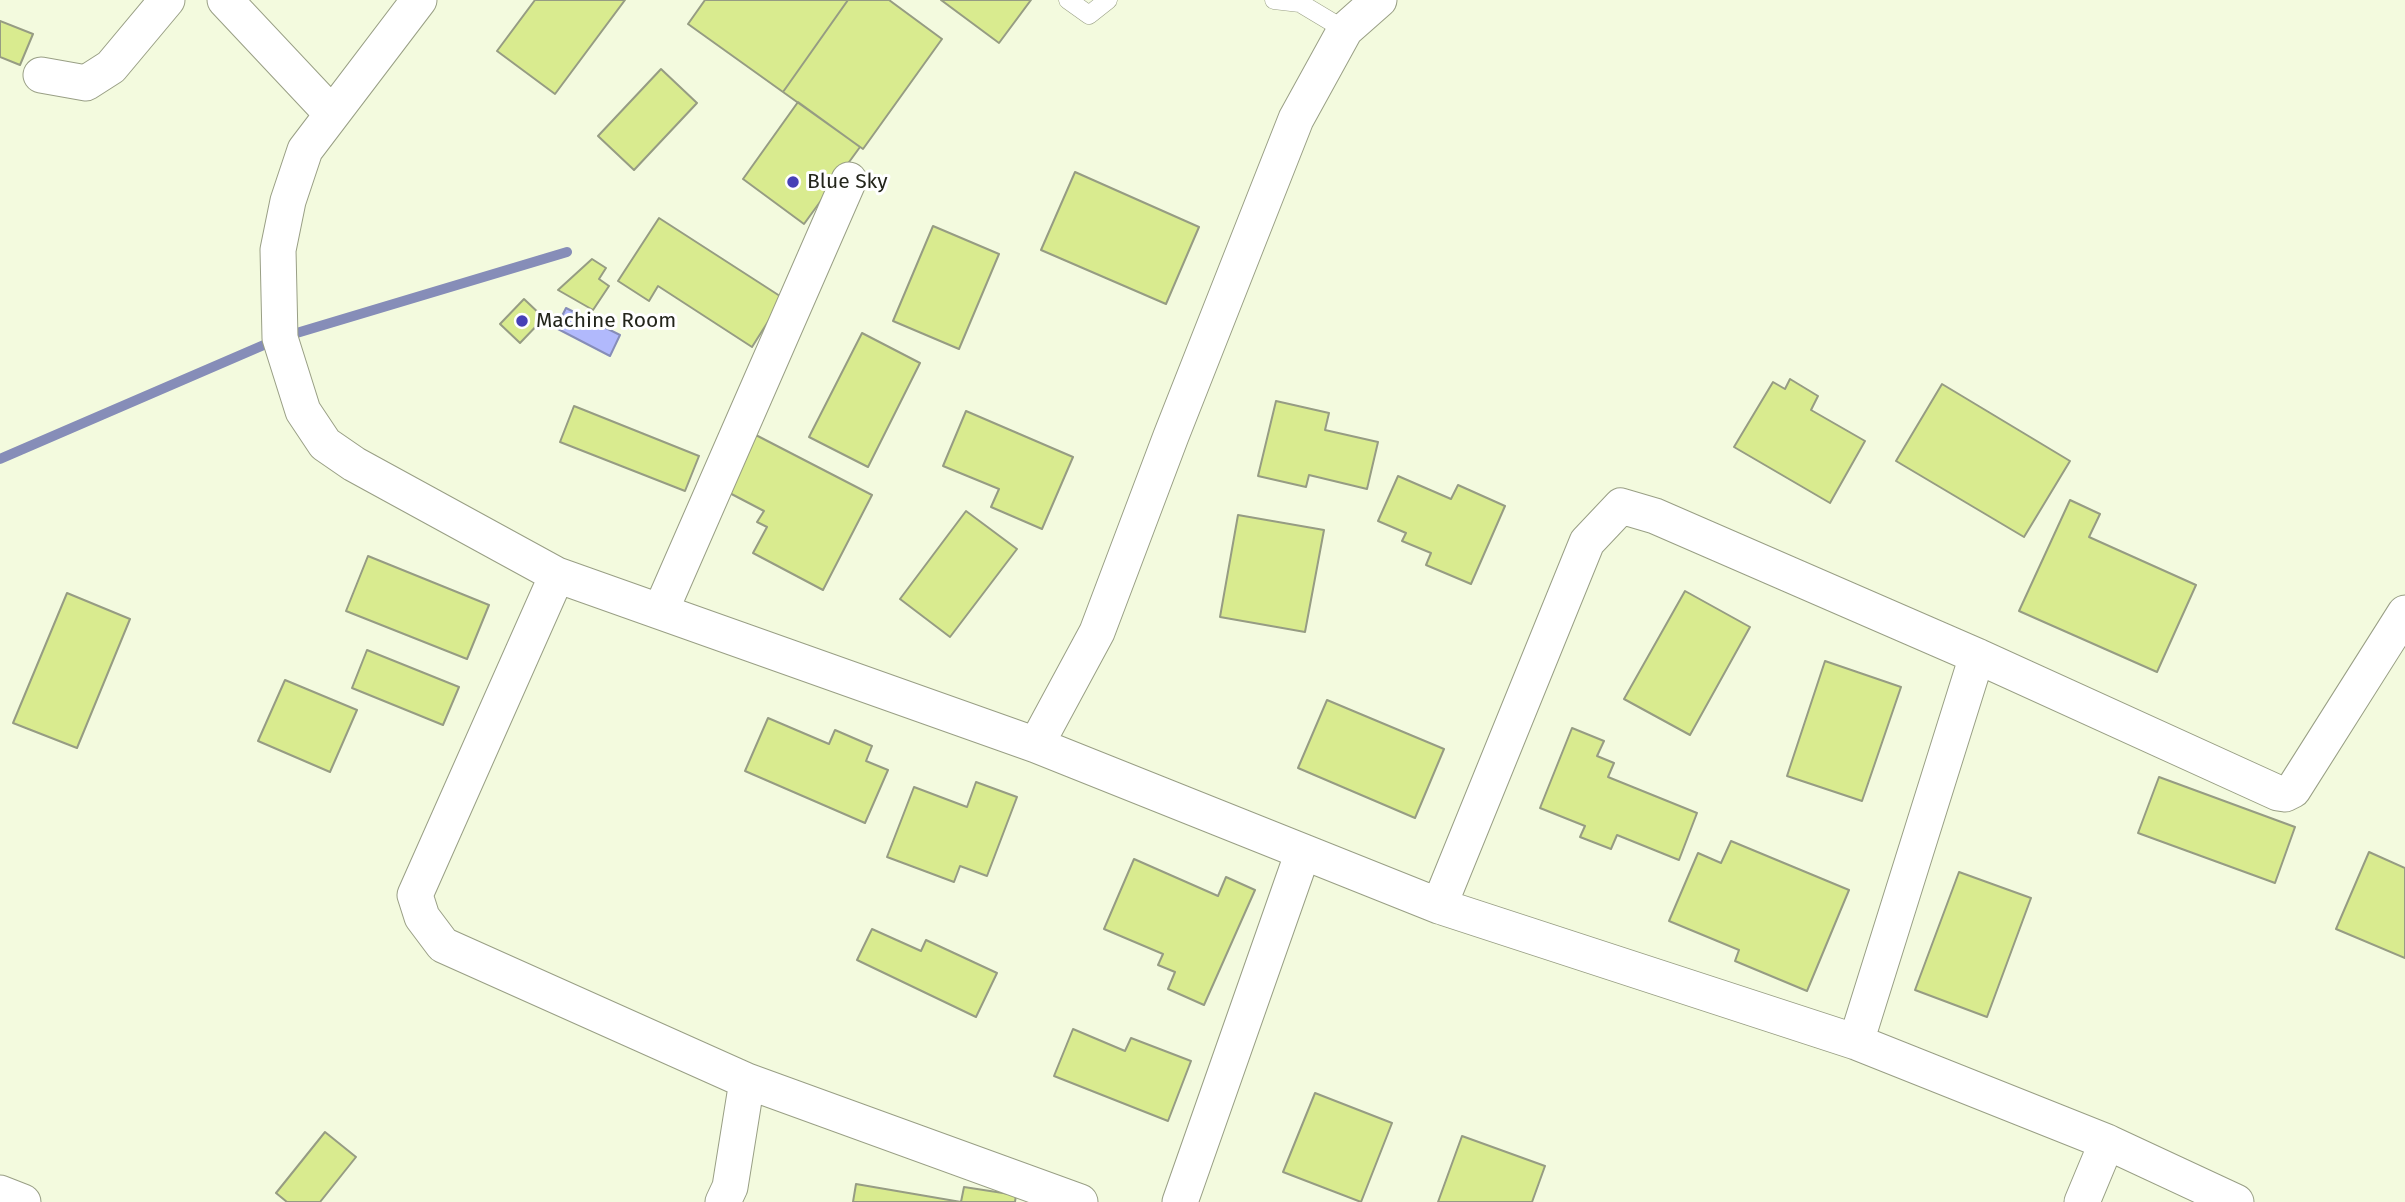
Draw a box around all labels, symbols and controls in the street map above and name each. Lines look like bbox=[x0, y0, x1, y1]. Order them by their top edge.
place label: Blue Sky bbox=[807, 169, 888, 195]
marker: Blue Sky bbox=[785, 174, 801, 190]
place label: Machine Room bbox=[536, 308, 676, 334]
marker: Machine Room bbox=[514, 313, 530, 329]

